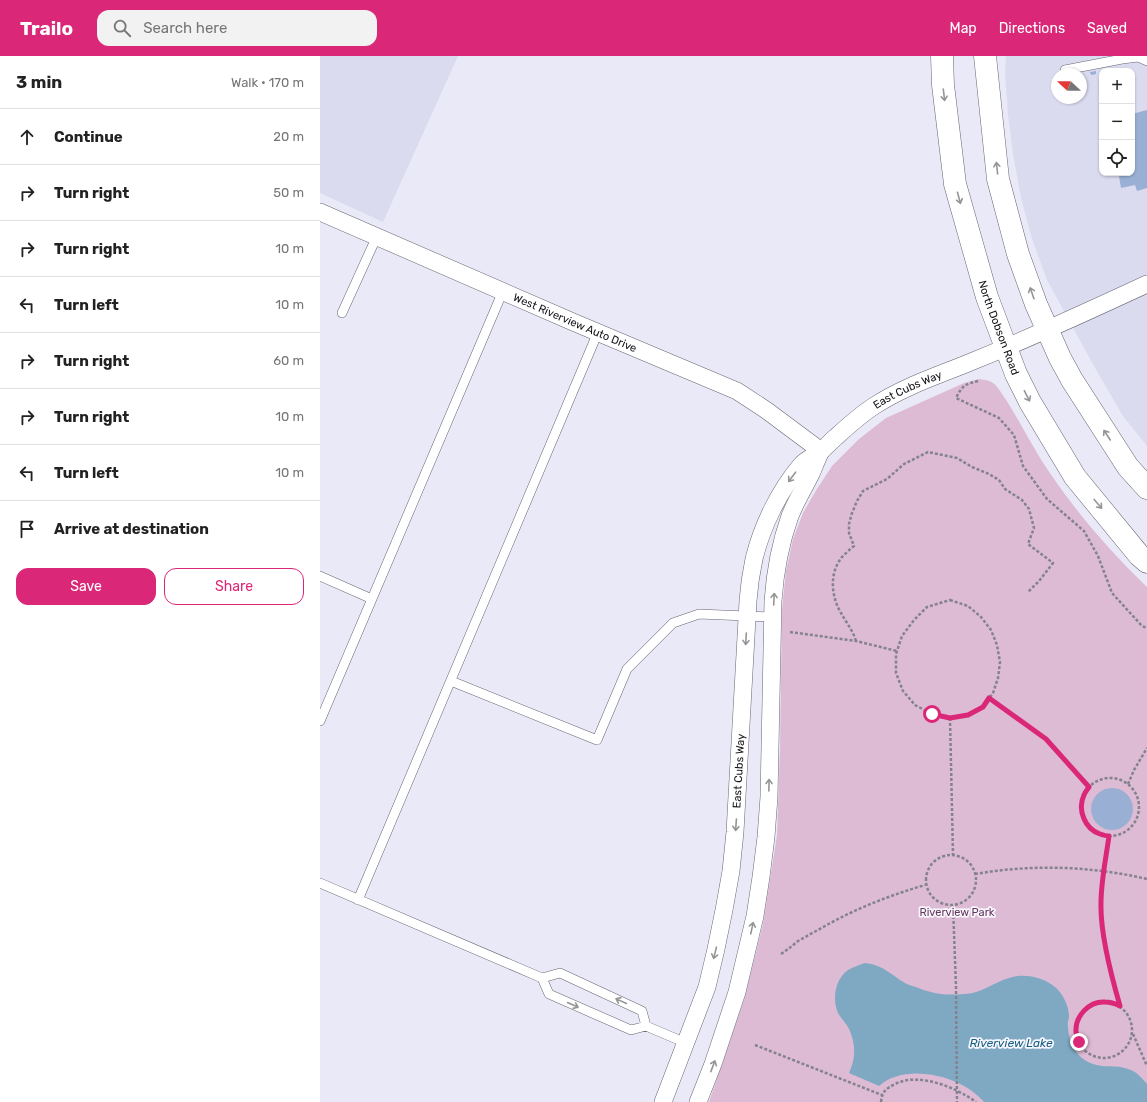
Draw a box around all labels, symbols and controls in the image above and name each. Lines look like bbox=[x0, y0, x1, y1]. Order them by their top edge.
search box bbox=[97, 10, 377, 46]
text: Trailo bbox=[20, 17, 73, 40]
icon: search bbox=[111, 17, 133, 39]
text: Search here bbox=[143, 19, 227, 37]
text: Map bbox=[950, 20, 977, 37]
text: Directions bbox=[999, 20, 1065, 37]
text: Saved bbox=[1087, 20, 1127, 37]
north arrow bbox=[1051, 68, 1087, 104]
map controls bbox=[1099, 68, 1135, 176]
button: + bbox=[1099, 68, 1135, 104]
text: 3 min bbox=[16, 72, 62, 92]
text: Walk · 170 m bbox=[231, 75, 304, 90]
one-way arrow bbox=[940, 88, 948, 101]
button: − bbox=[1099, 104, 1135, 140]
icon: ahead bbox=[16, 126, 38, 148]
text: Continue bbox=[54, 128, 123, 146]
text: 20 m bbox=[273, 129, 304, 144]
button: locate bbox=[1099, 140, 1135, 176]
one-way arrow bbox=[993, 162, 1001, 175]
icon: right bbox=[16, 182, 38, 204]
text: Turn right bbox=[54, 184, 129, 202]
text: 50 m bbox=[273, 185, 304, 200]
one-way arrow bbox=[956, 192, 963, 205]
icon: right bbox=[16, 238, 38, 260]
text: Turn right bbox=[54, 240, 129, 258]
text: 10 m bbox=[275, 241, 304, 256]
street label: North Dobson Road bbox=[976, 279, 1022, 377]
one-way arrow bbox=[1028, 287, 1035, 300]
street label: West Riverview Auto Drive bbox=[511, 290, 639, 355]
icon: left bbox=[16, 294, 38, 316]
text: Turn left bbox=[54, 296, 119, 314]
text: 10 m bbox=[275, 297, 304, 312]
icon: right bbox=[16, 350, 38, 372]
text: Turn right bbox=[54, 352, 129, 370]
text: 60 m bbox=[273, 353, 304, 368]
street label: East Cubs Way bbox=[871, 368, 944, 411]
one-way arrow bbox=[1024, 389, 1031, 401]
icon: right bbox=[16, 406, 38, 428]
text: Turn right bbox=[54, 408, 129, 426]
text: 10 m bbox=[275, 409, 304, 424]
one-way arrow bbox=[1103, 429, 1111, 441]
icon: left bbox=[16, 462, 38, 484]
text: Turn left bbox=[54, 464, 119, 482]
text: 10 m bbox=[275, 465, 304, 480]
one-way arrow bbox=[788, 471, 796, 482]
one-way arrow bbox=[1093, 499, 1102, 510]
icon: arrive bbox=[16, 518, 38, 540]
text: Arrive at destination bbox=[54, 520, 209, 538]
button: Save bbox=[16, 568, 156, 605]
button: Share bbox=[164, 568, 304, 605]
one-way arrow bbox=[770, 593, 777, 606]
one-way arrow bbox=[742, 633, 750, 646]
route start bbox=[923, 705, 941, 723]
street label: East Cubs Way bbox=[730, 733, 747, 809]
one-way arrow bbox=[765, 779, 773, 792]
one-way arrow bbox=[732, 818, 739, 831]
park label: Riverview Park bbox=[919, 906, 995, 919]
one-way arrow bbox=[749, 921, 757, 934]
one-way arrow bbox=[711, 947, 719, 960]
one-way arrow bbox=[615, 997, 627, 1004]
one-way arrow bbox=[567, 1002, 579, 1009]
route end bbox=[1070, 1033, 1088, 1051]
water label: Riverview Lake bbox=[969, 1036, 1053, 1050]
one-way arrow bbox=[709, 1060, 717, 1072]

